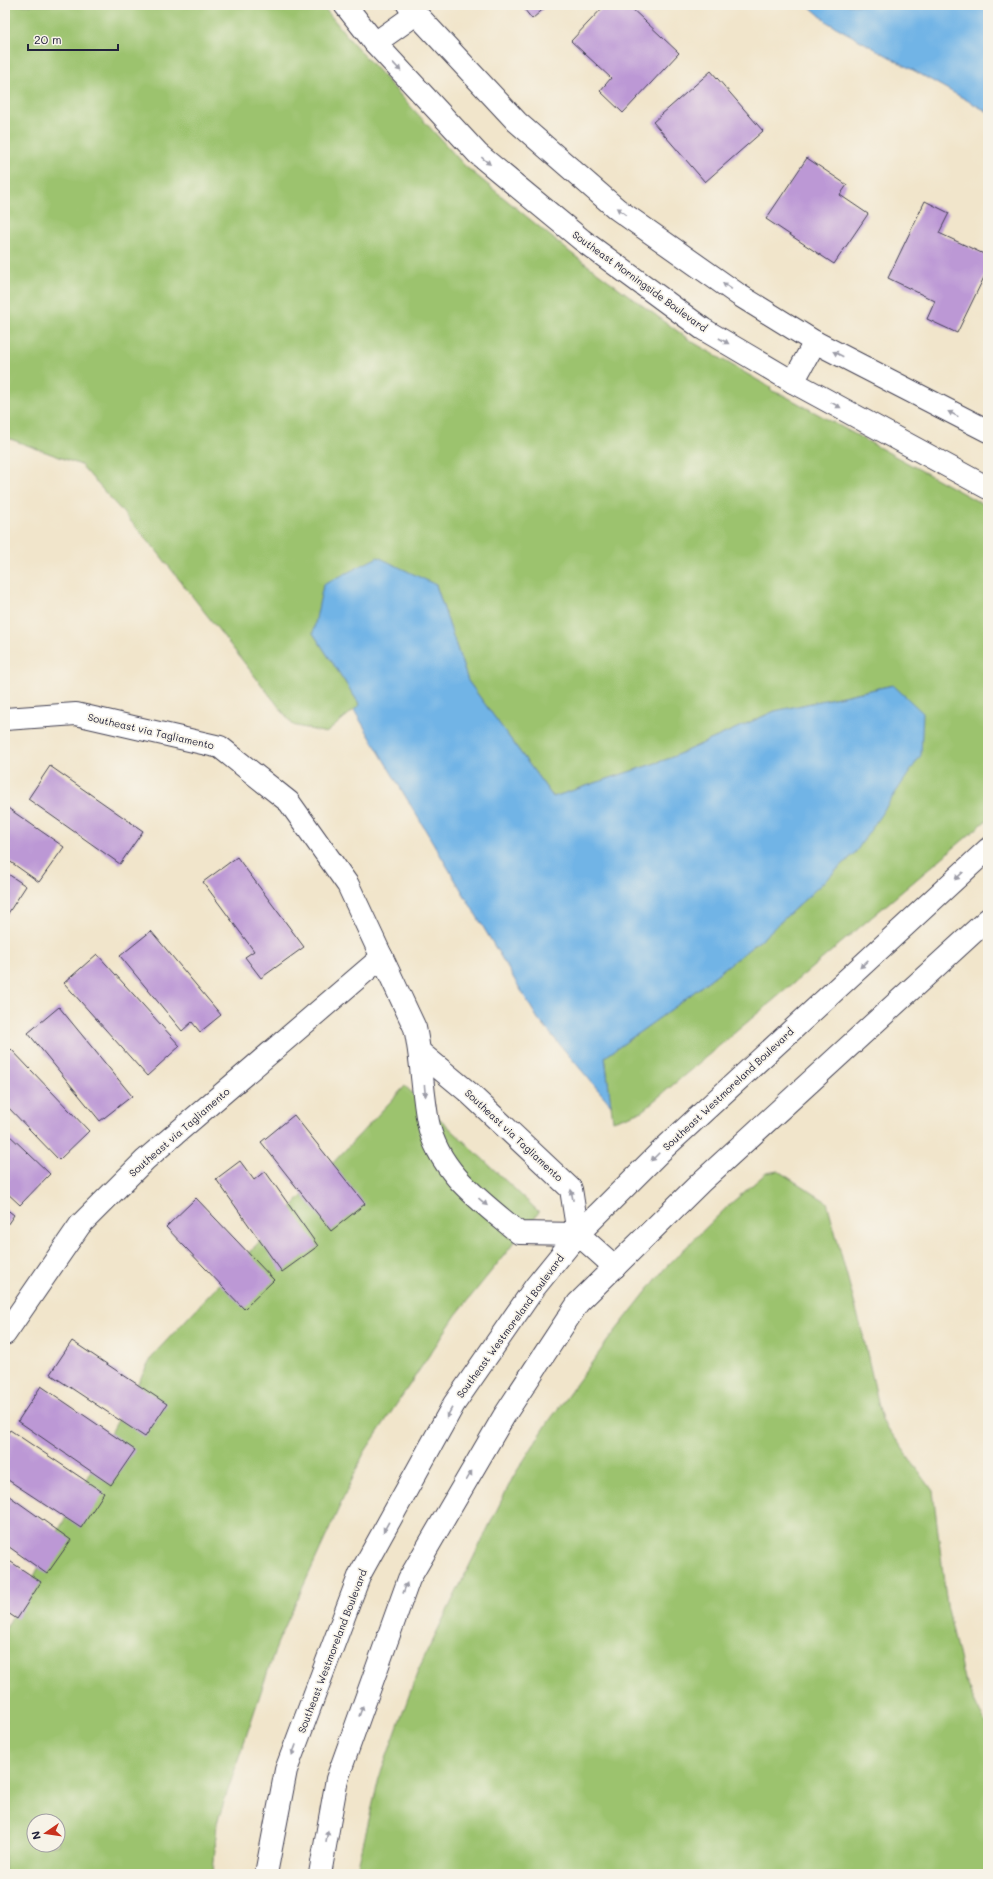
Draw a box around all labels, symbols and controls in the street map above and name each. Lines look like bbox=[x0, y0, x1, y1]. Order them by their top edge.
scale bar bbox=[28, 26, 118, 52]
text: 20 m bbox=[34, 31, 62, 47]
one-way arrow bbox=[392, 62, 402, 72]
one-way arrow bbox=[481, 157, 492, 166]
one-way arrow bbox=[615, 207, 626, 215]
street label: Southeast Morningside Boulevard bbox=[570, 227, 710, 335]
one-way arrow bbox=[722, 282, 732, 290]
one-way arrow bbox=[718, 338, 730, 345]
one-way arrow bbox=[832, 351, 844, 357]
one-way arrow bbox=[831, 402, 842, 409]
one-way arrow bbox=[948, 410, 959, 417]
street label: Southeast via Tagliamento bbox=[86, 710, 216, 752]
one-way arrow bbox=[954, 871, 964, 880]
one-way arrow bbox=[859, 959, 869, 969]
street label: Southeast Westmoreland Boulevard bbox=[659, 1024, 797, 1154]
street label: Southeast via Tagliamento bbox=[126, 1084, 232, 1180]
one-way arrow bbox=[422, 1085, 428, 1097]
street label: Southeast via Tagliamento bbox=[462, 1086, 566, 1184]
one-way arrow bbox=[650, 1152, 660, 1161]
one-way arrow bbox=[569, 1189, 575, 1201]
one-way arrow bbox=[477, 1198, 488, 1207]
street label: Southeast Westmoreland Boulevard bbox=[453, 1251, 567, 1401]
one-way arrow bbox=[446, 1407, 453, 1419]
one-way arrow bbox=[466, 1470, 473, 1482]
one-way arrow bbox=[383, 1521, 389, 1533]
street label: Southeast Westmoreland Boulevard bbox=[294, 1567, 370, 1735]
one-way arrow bbox=[403, 1582, 409, 1594]
one-way arrow bbox=[359, 1704, 365, 1716]
one-way arrow bbox=[290, 1744, 296, 1756]
north arrow bbox=[26, 1813, 66, 1853]
text: N bbox=[28, 1830, 44, 1841]
one-way arrow bbox=[324, 1830, 330, 1842]

